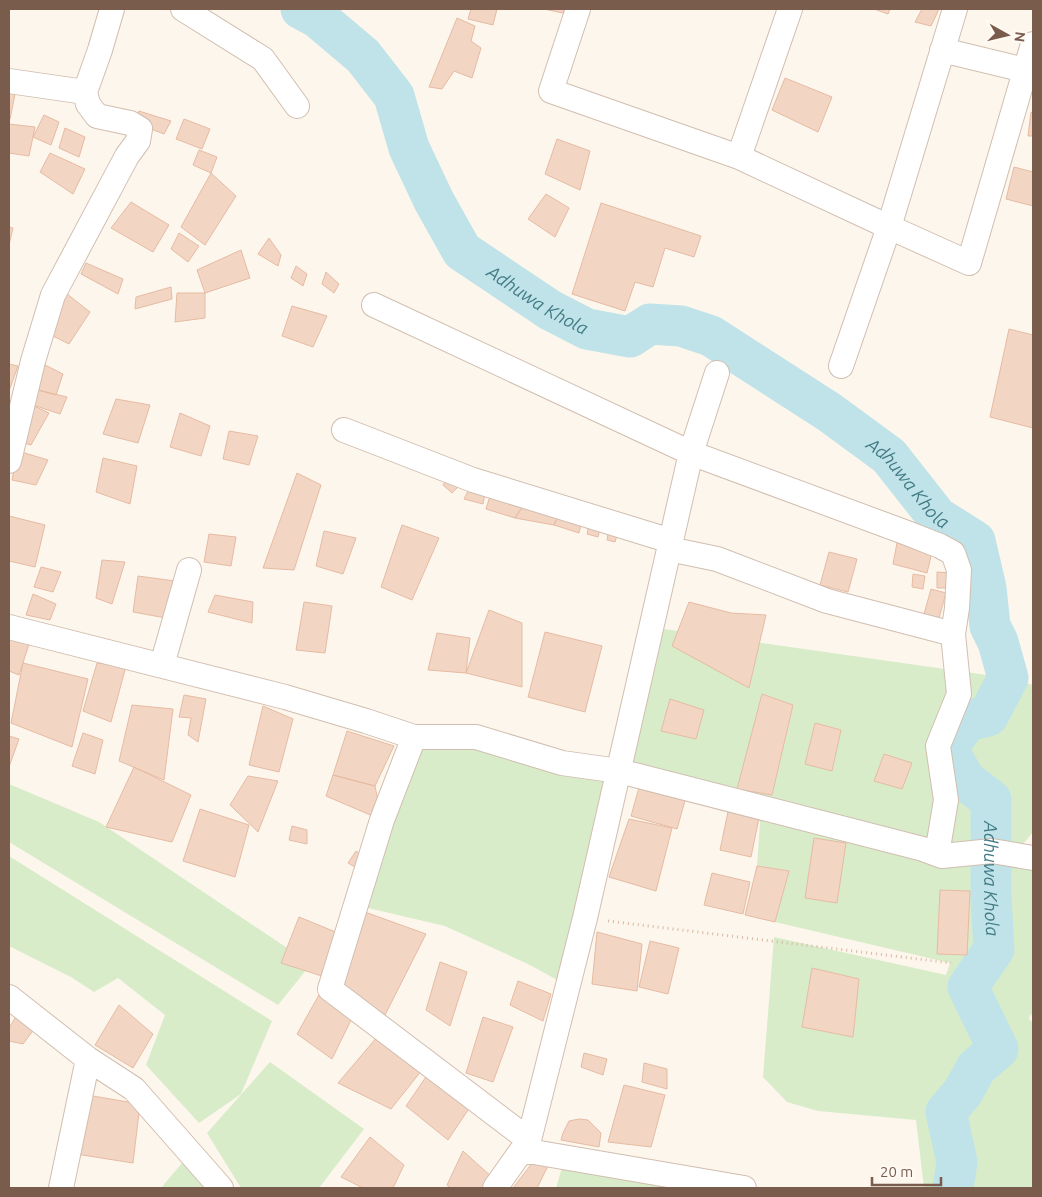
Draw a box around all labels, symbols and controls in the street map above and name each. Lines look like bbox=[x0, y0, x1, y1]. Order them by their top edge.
north arrow bbox=[982, 10, 1032, 60]
text: N bbox=[1011, 31, 1029, 43]
water label: Adhuwa Khola bbox=[483, 260, 592, 338]
water label: Adhuwa Khola bbox=[862, 433, 953, 532]
water label: Adhuwa Khola bbox=[981, 820, 1003, 937]
scale bar bbox=[872, 1154, 941, 1186]
text: 20 m bbox=[880, 1163, 913, 1180]

